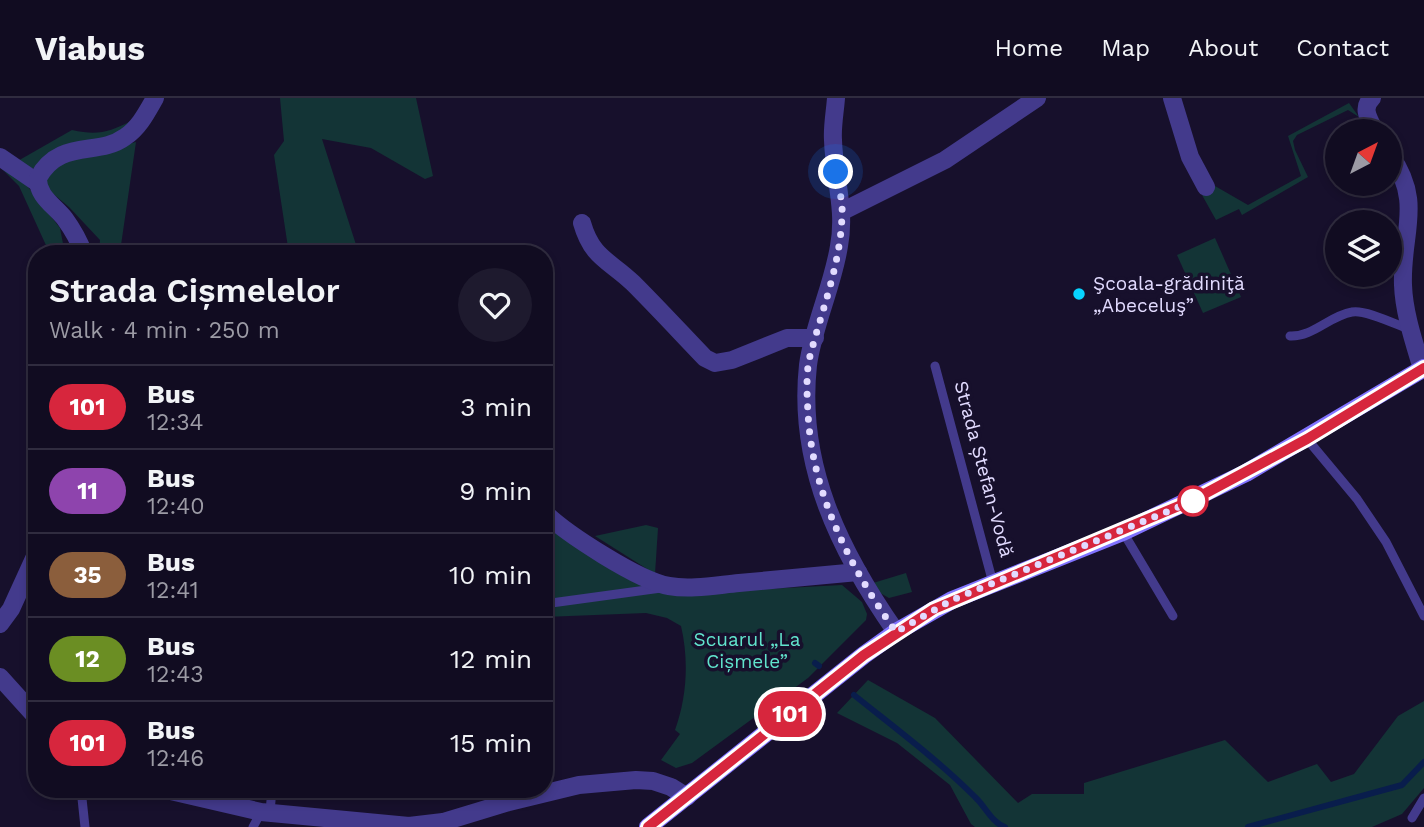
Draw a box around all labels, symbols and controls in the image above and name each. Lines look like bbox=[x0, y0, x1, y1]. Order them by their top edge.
text: Viabus bbox=[35, 29, 145, 68]
text: Home bbox=[995, 34, 1063, 62]
text: Map bbox=[1101, 34, 1150, 62]
text: About bbox=[1188, 34, 1258, 62]
text: Contact bbox=[1296, 34, 1389, 62]
north arrow bbox=[1325, 119, 1402, 196]
map controls bbox=[1325, 119, 1402, 287]
your location bbox=[818, 154, 853, 189]
button: layers bbox=[1325, 210, 1402, 287]
button: heart bbox=[458, 268, 532, 342]
text: Strada Cișmelelor bbox=[49, 271, 340, 310]
place label: Şcoala-grădiniţă „Abeceluş” bbox=[1093, 272, 1245, 317]
marker: Şcoala-grădiniţă „Abeceluş” bbox=[1071, 286, 1087, 302]
text: Walk · 4 min · 250 m bbox=[49, 317, 280, 344]
street label: Strada Ștefan-Vodă bbox=[949, 378, 1019, 560]
text: Bus bbox=[147, 379, 195, 409]
text: 3 min bbox=[460, 392, 532, 422]
text: 101 bbox=[69, 393, 106, 421]
text: 12:34 bbox=[147, 409, 204, 436]
text: Bus bbox=[147, 463, 195, 493]
text: 9 min bbox=[459, 476, 532, 506]
text: 11 bbox=[77, 477, 98, 505]
unlabelled marker bbox=[1178, 486, 1208, 516]
text: 12:40 bbox=[147, 493, 205, 520]
text: Bus bbox=[147, 547, 195, 577]
text: 10 min bbox=[449, 560, 532, 590]
text: 35 bbox=[73, 561, 102, 589]
text: 12:41 bbox=[147, 577, 199, 604]
park label: Scuarul „La Cișmele” bbox=[694, 628, 801, 673]
text: Bus bbox=[147, 631, 195, 661]
text: 12 min bbox=[450, 644, 532, 674]
text: 12 bbox=[75, 645, 100, 673]
text: 12:43 bbox=[147, 661, 204, 688]
line badge: 101 bbox=[750, 691, 830, 737]
text: 101 bbox=[772, 700, 808, 728]
text: Bus bbox=[147, 715, 195, 745]
text: 15 min bbox=[450, 728, 532, 758]
text: 101 bbox=[69, 729, 106, 757]
text: 12:46 bbox=[147, 745, 204, 772]

